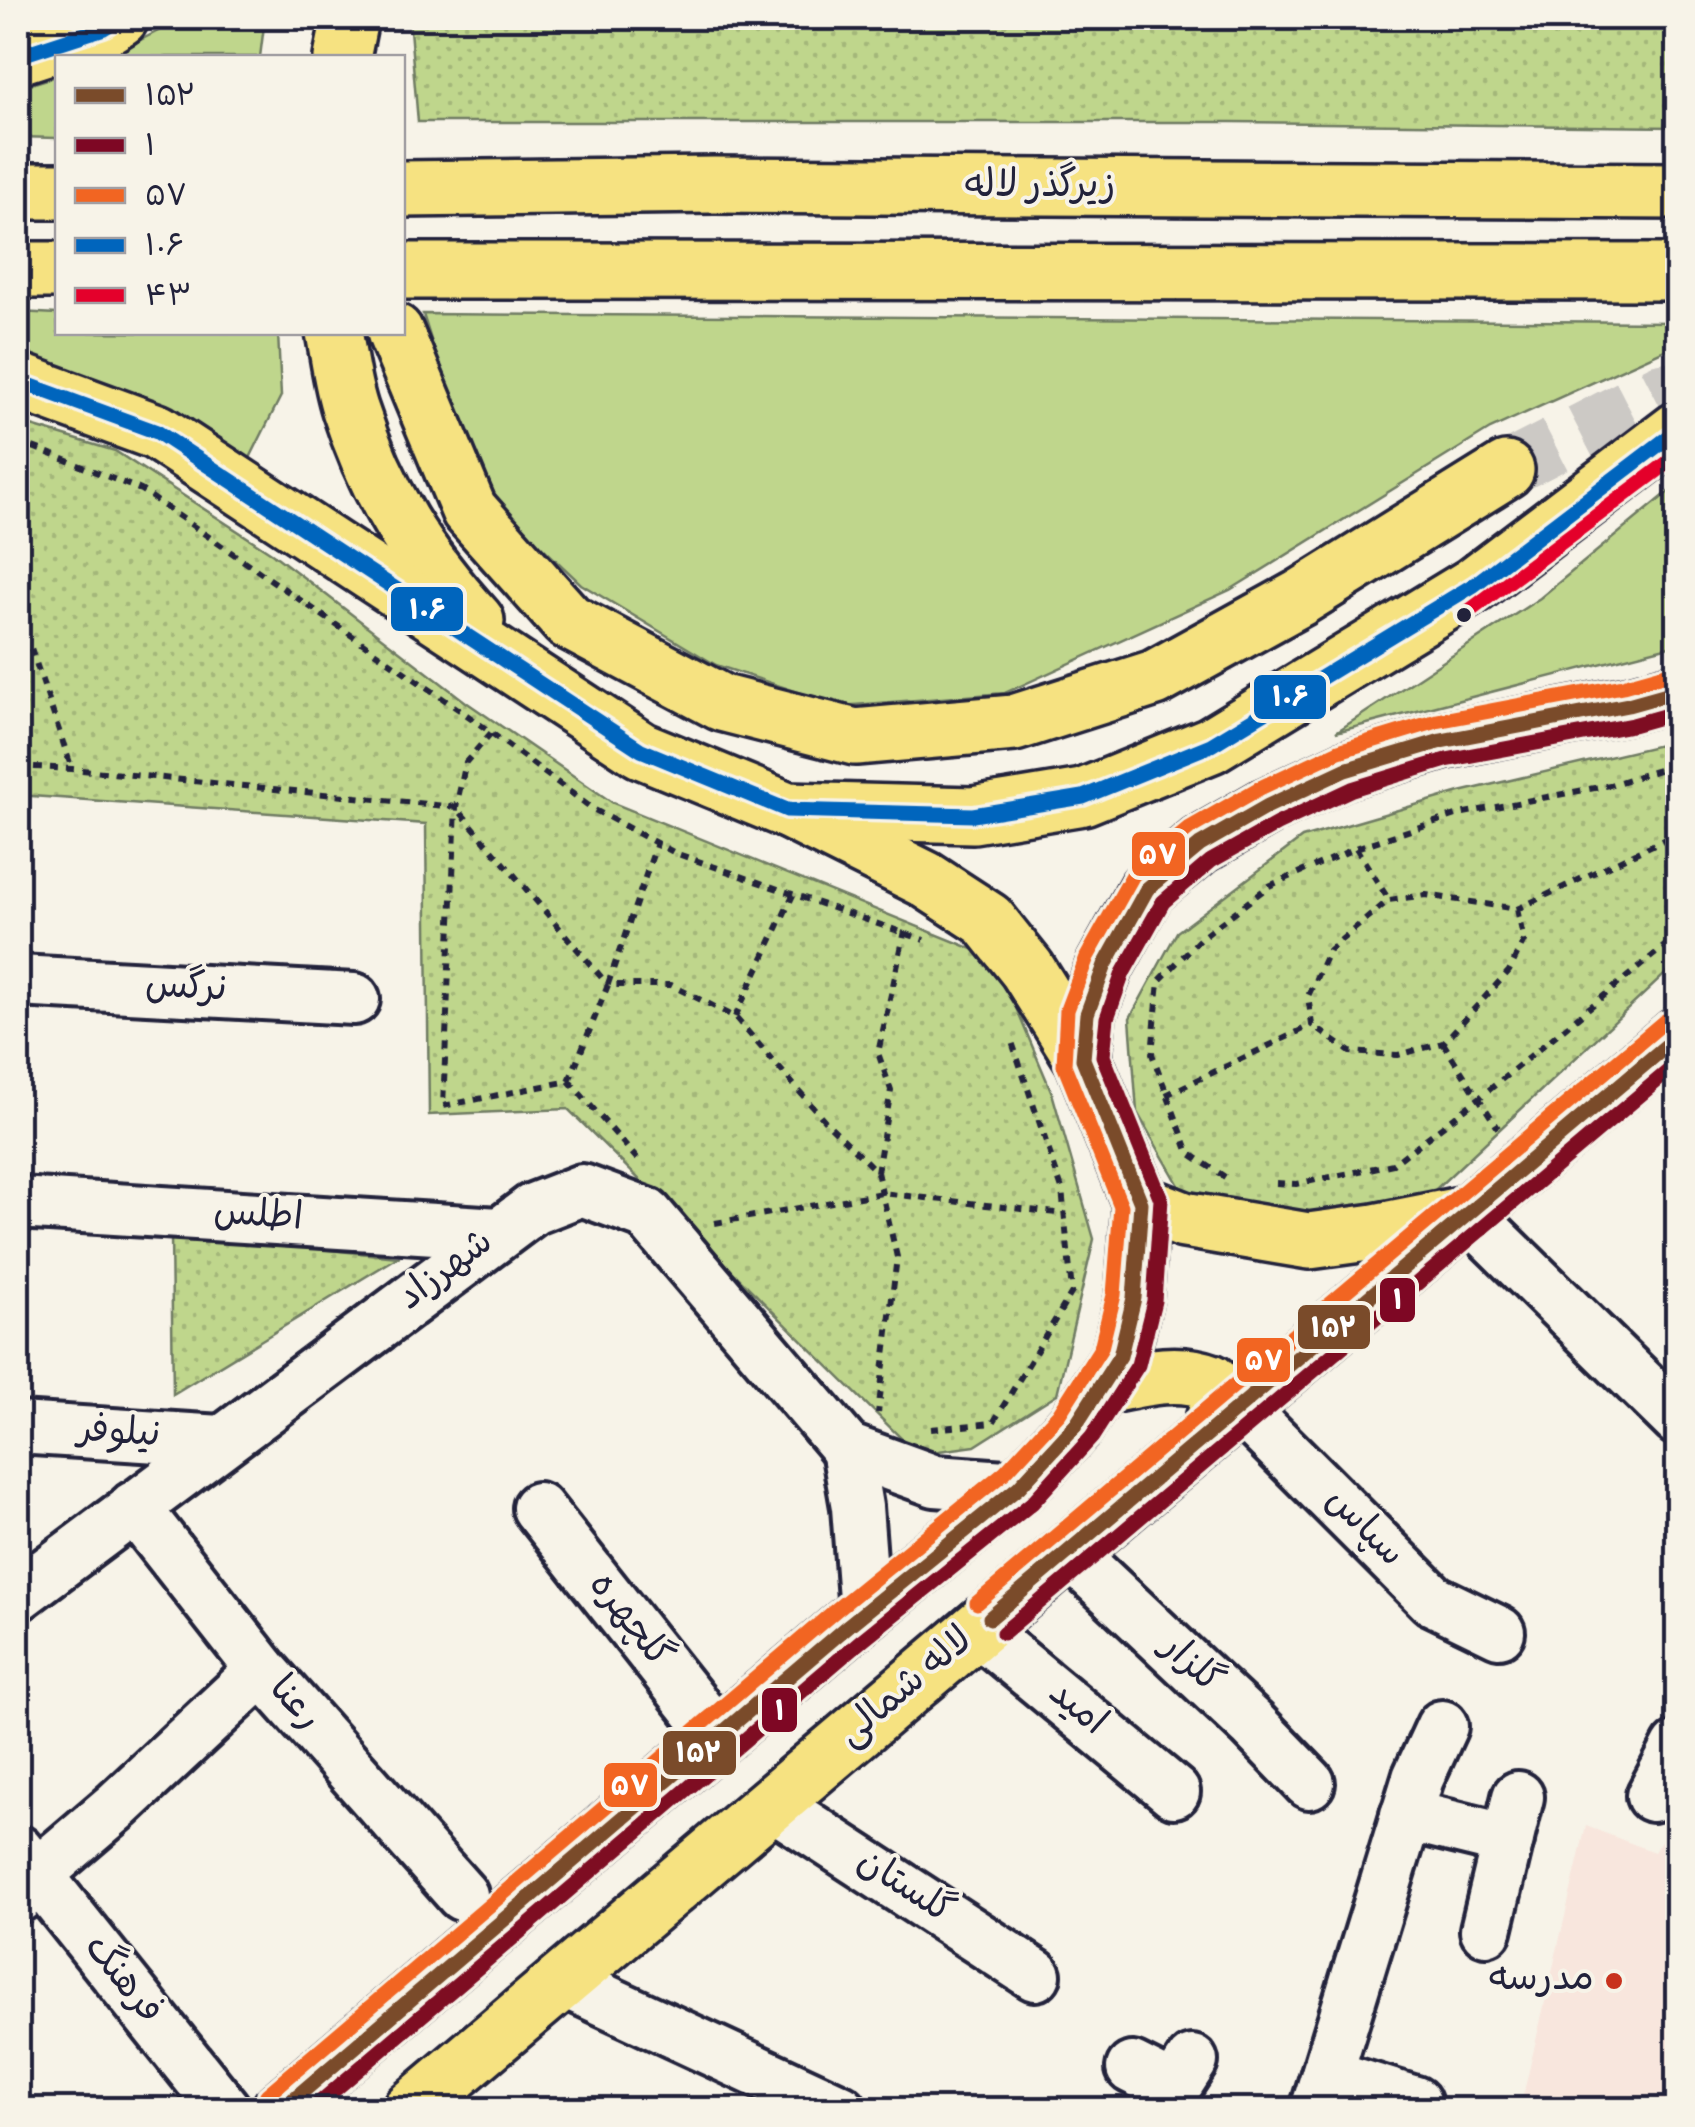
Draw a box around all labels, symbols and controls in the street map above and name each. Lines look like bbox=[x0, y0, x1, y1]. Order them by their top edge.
legend bbox=[55, 55, 405, 335]
text: ۱۵۲ bbox=[145, 78, 196, 121]
text: ۱ bbox=[145, 128, 156, 171]
street label: زیرگذر لاله bbox=[965, 161, 1115, 216]
text: ۵۷ bbox=[145, 178, 187, 221]
text: ۱۰۶ bbox=[145, 228, 184, 271]
text: ۴۳ bbox=[145, 278, 192, 321]
line badge: ۱۰۶ bbox=[389, 585, 465, 633]
text: ۱۰۶ bbox=[409, 594, 445, 634]
unlabelled marker bbox=[1454, 605, 1474, 625]
line badge: ۱۰۶ bbox=[1252, 673, 1328, 721]
text: ۱۰۶ bbox=[1272, 681, 1308, 721]
line badge: ۵۷ bbox=[1130, 830, 1187, 878]
text: ۵۷ bbox=[1138, 839, 1178, 879]
street label: نرگس bbox=[144, 960, 228, 1020]
street label: اطلس bbox=[212, 1187, 304, 1249]
street label: شهرزاد bbox=[387, 1218, 507, 1326]
line badge: ۱ bbox=[1378, 1276, 1417, 1324]
text: ۱ bbox=[1393, 1284, 1403, 1324]
line badge: ۱۵۲ bbox=[1296, 1303, 1372, 1351]
text: ۱۵۲ bbox=[1311, 1312, 1357, 1352]
line badge: ۵۷ bbox=[1235, 1336, 1292, 1384]
text: ۵۷ bbox=[1244, 1345, 1284, 1385]
street label: نیلوفر bbox=[73, 1404, 162, 1465]
street label: سپاس bbox=[1310, 1476, 1416, 1582]
street label: گلچهره bbox=[573, 1562, 683, 1682]
street label: لاله شمالی bbox=[827, 1616, 987, 1762]
street label: گلزار bbox=[1144, 1621, 1234, 1709]
street label: رعنا bbox=[253, 1665, 333, 1745]
street label: امید bbox=[1034, 1669, 1118, 1751]
line badge: ۱ bbox=[760, 1686, 799, 1734]
text: ۱ bbox=[775, 1695, 785, 1735]
line badge: ۱۵۲ bbox=[661, 1729, 738, 1777]
text: ۱۵۲ bbox=[676, 1737, 722, 1777]
line badge: ۵۷ bbox=[602, 1761, 659, 1809]
text: ۵۷ bbox=[610, 1770, 650, 1810]
street label: گلستان bbox=[844, 1837, 964, 1941]
street label: فرهنگ bbox=[68, 1924, 174, 2038]
place label: مدرسه bbox=[1489, 1954, 1594, 2009]
marker: مدرسه bbox=[1603, 1970, 1625, 1992]

